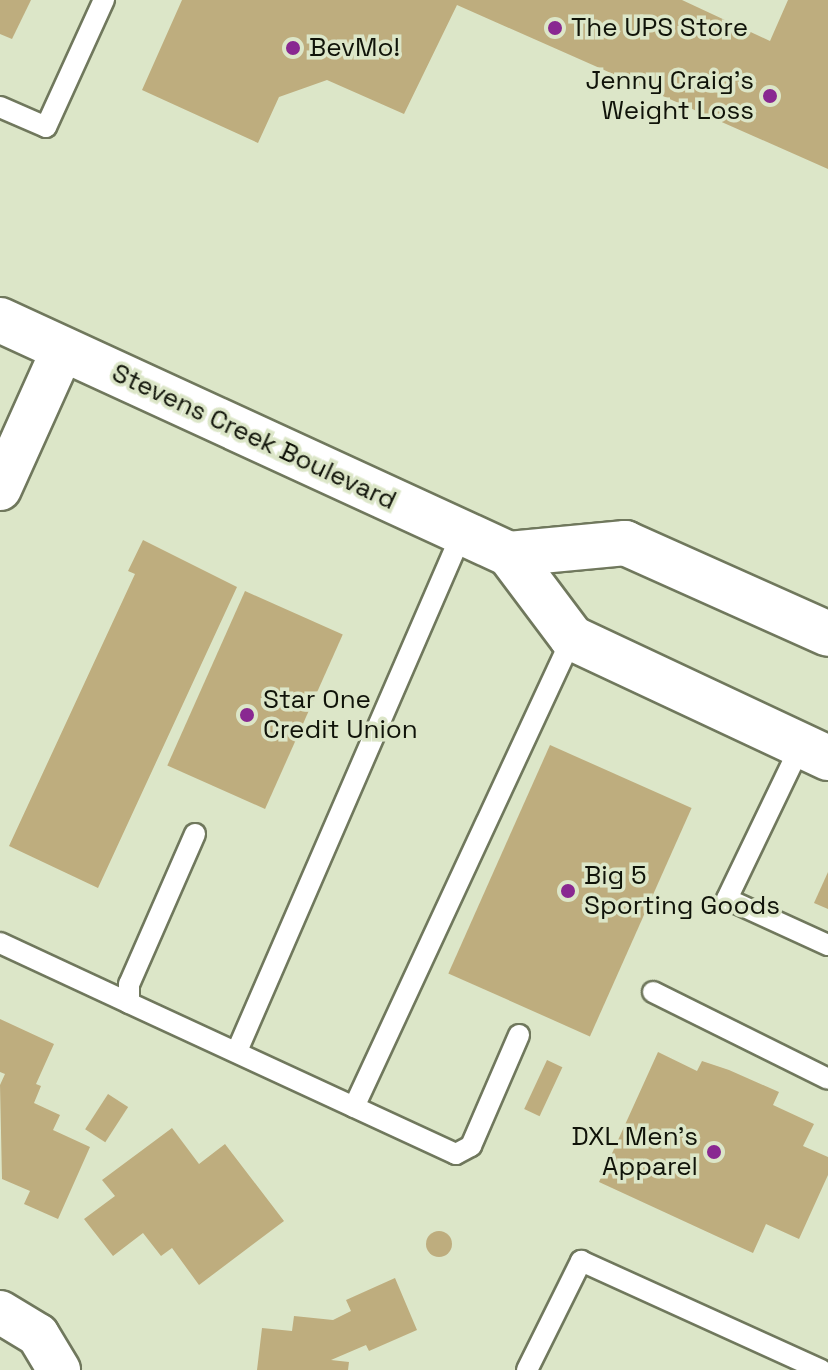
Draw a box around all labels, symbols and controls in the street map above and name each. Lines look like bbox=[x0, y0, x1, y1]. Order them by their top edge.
place label: The UPS Store bbox=[571, 12, 748, 44]
marker: The UPS Store bbox=[546, 19, 564, 37]
place label: BevMo! bbox=[309, 32, 400, 64]
marker: BevMo! bbox=[284, 39, 302, 57]
place label: Jenny Craig’s Weight Loss bbox=[585, 65, 754, 126]
marker: Jenny Craig’s Weight Loss bbox=[761, 87, 779, 105]
street label: Stevens Creek Boulevard bbox=[107, 357, 401, 517]
place label: Star One Credit Union bbox=[263, 684, 418, 746]
marker: Star One Credit Union bbox=[238, 706, 256, 724]
place label: Big 5 Sporting Goods bbox=[584, 860, 780, 922]
marker: Big 5 Sporting Goods bbox=[559, 882, 577, 900]
place label: DXL Men's Apparel bbox=[571, 1121, 698, 1182]
marker: DXL Men's Apparel bbox=[705, 1143, 723, 1161]

